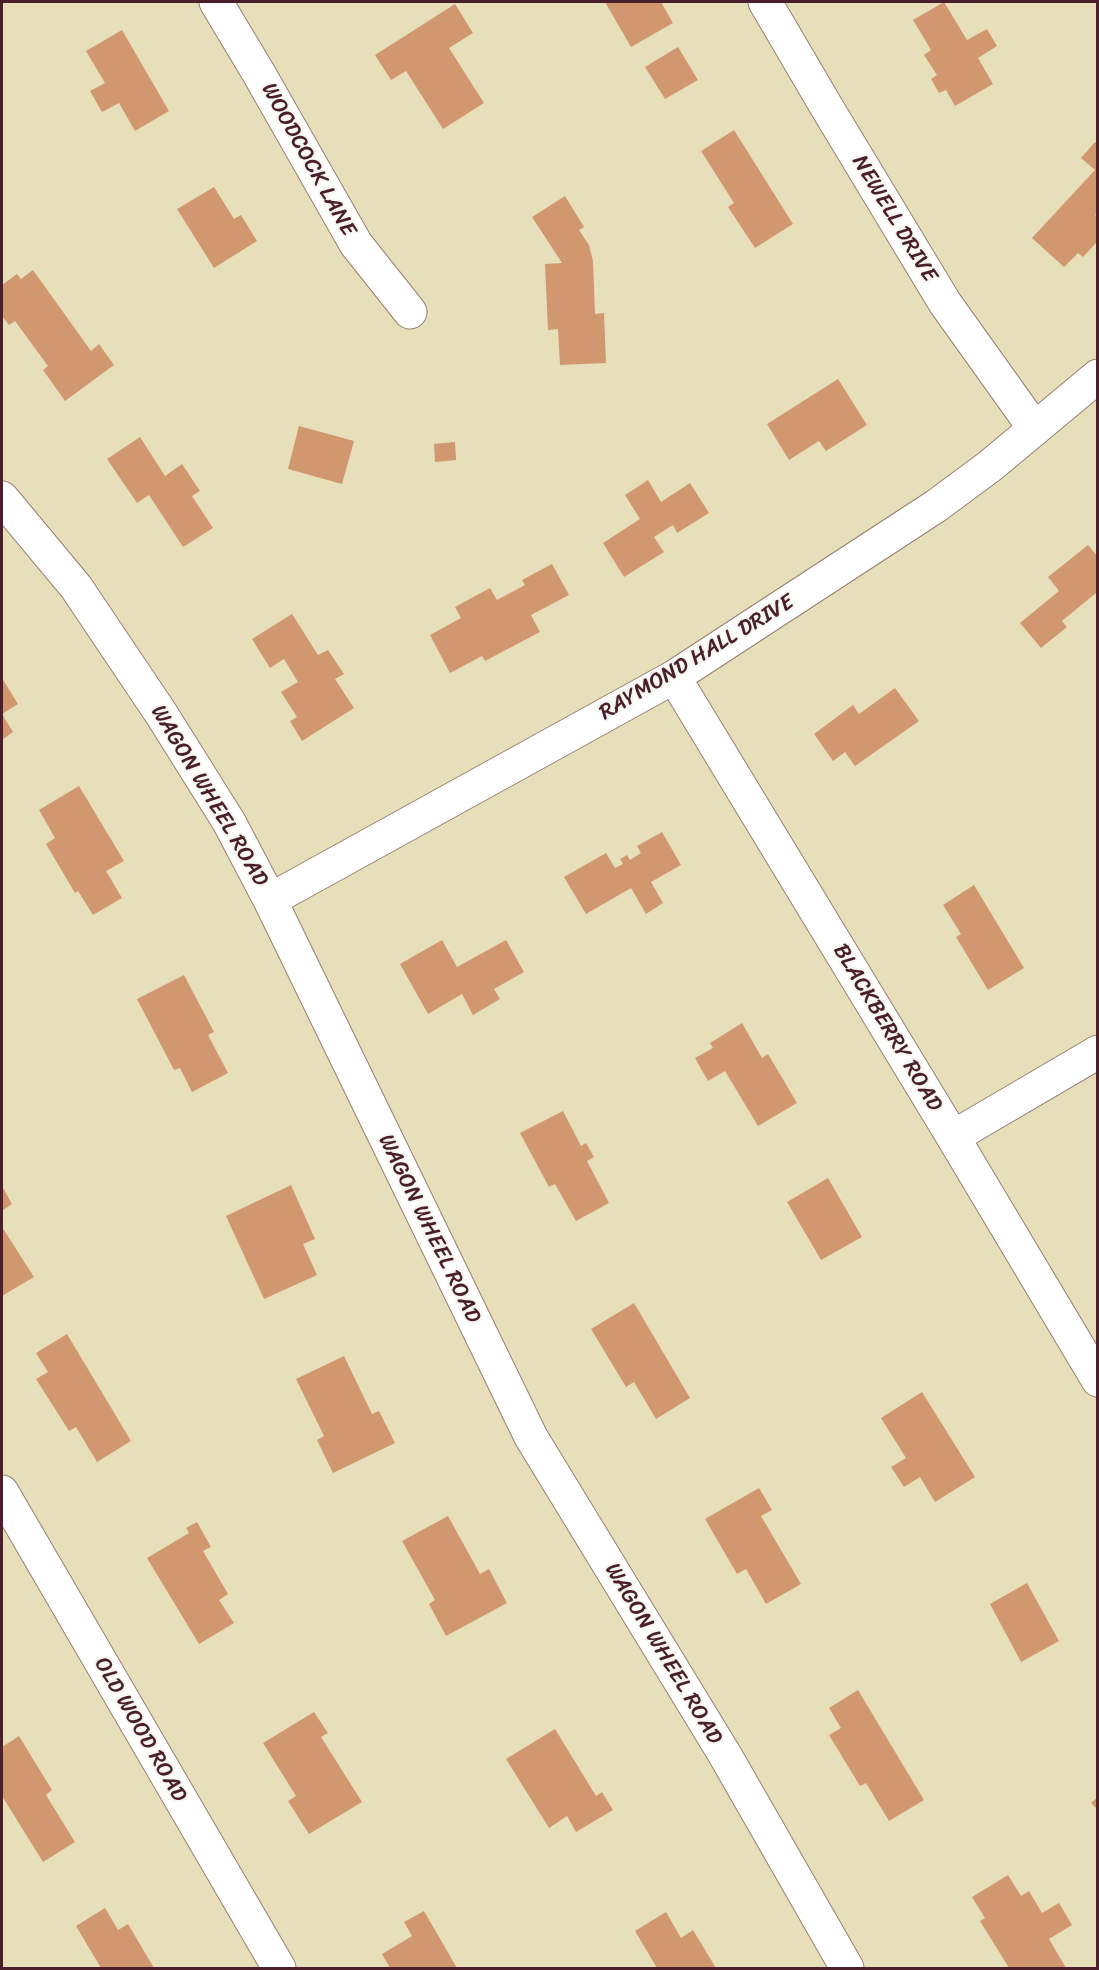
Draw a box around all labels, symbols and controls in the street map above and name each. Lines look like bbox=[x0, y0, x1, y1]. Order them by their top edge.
street label: WOODCOCK LANE bbox=[255, 79, 361, 241]
street label: NEWELL DRIVE bbox=[846, 151, 942, 287]
street label: RAYMOND HALL DRIVE bbox=[595, 589, 799, 727]
street label: WAGON WHEEL ROAD bbox=[144, 701, 274, 891]
street label: BLACKBERRY ROAD bbox=[827, 939, 947, 1117]
street label: WAGON WHEEL ROAD bbox=[372, 1130, 486, 1328]
street label: WAGON WHEEL ROAD bbox=[598, 1559, 728, 1749]
street label: OLD WOOD ROAD bbox=[88, 1653, 192, 1807]

